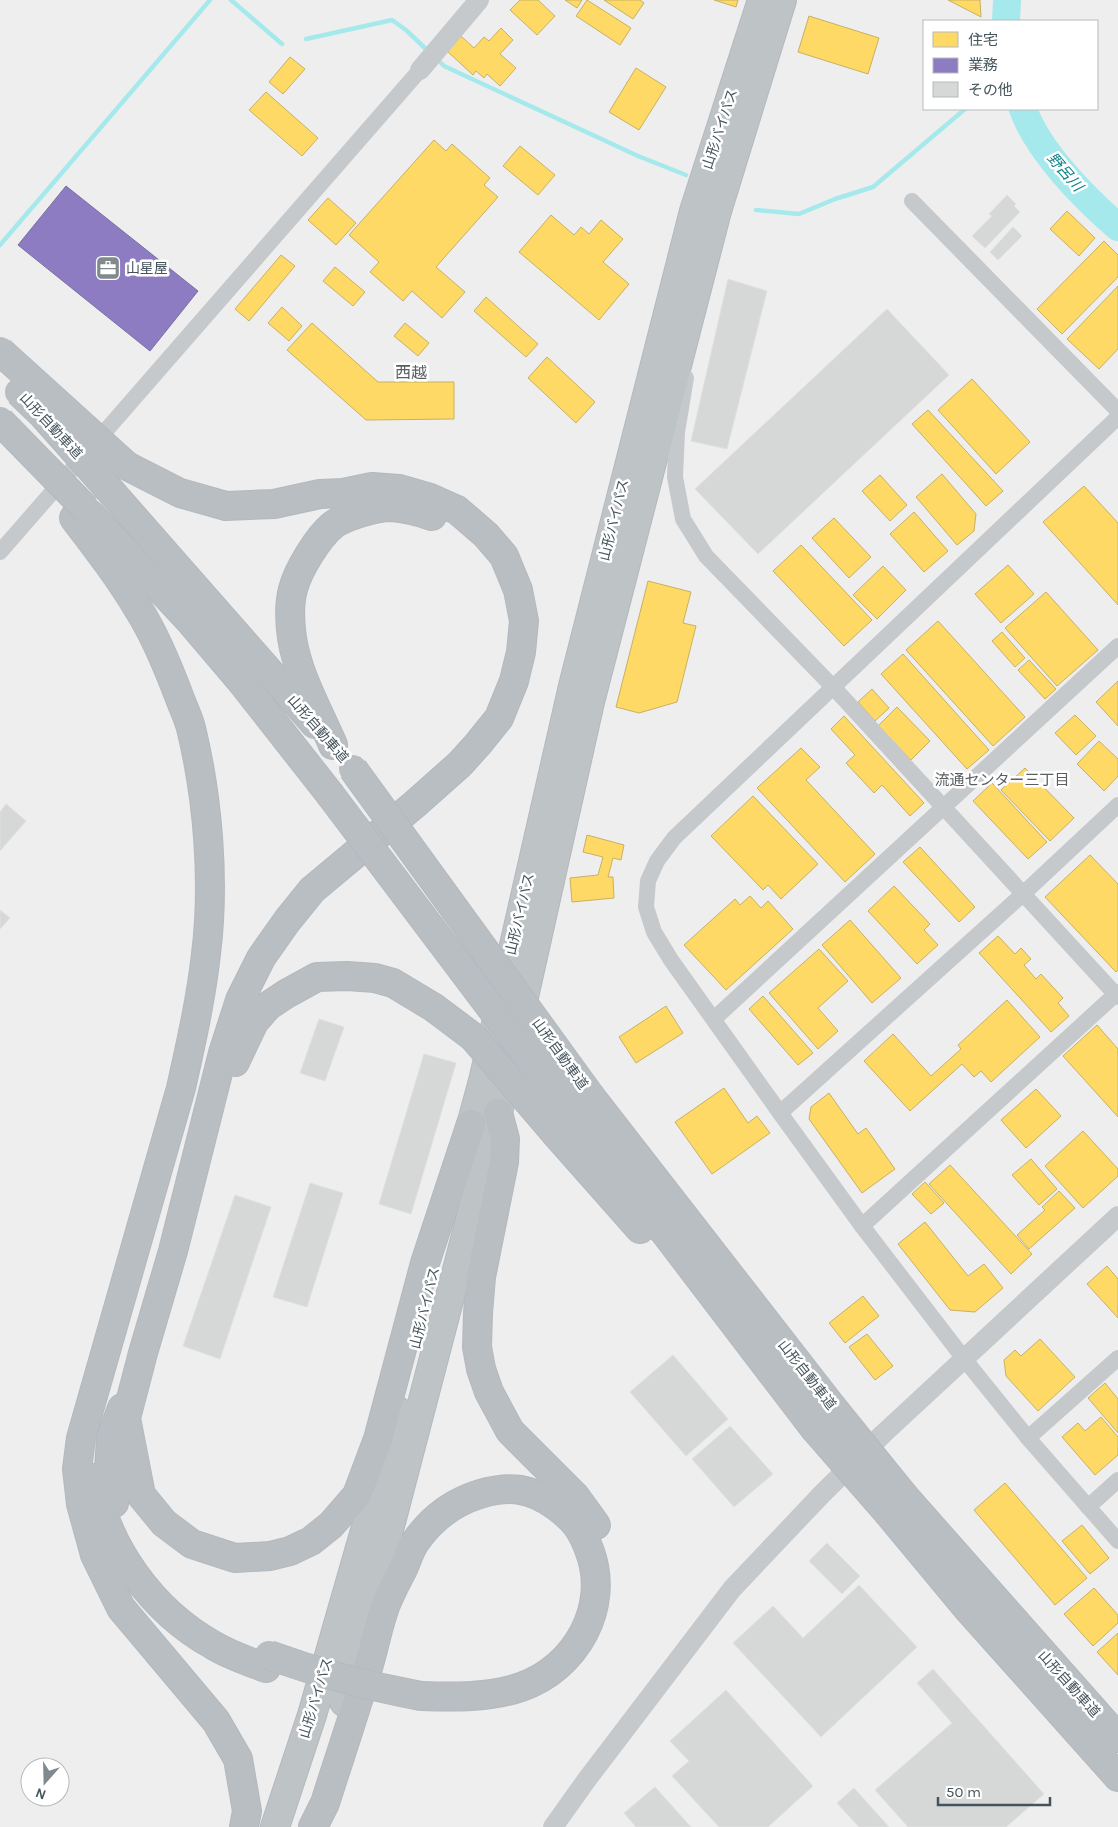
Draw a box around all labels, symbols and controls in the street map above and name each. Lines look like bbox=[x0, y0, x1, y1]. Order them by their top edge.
legend bbox=[923, 20, 1098, 110]
text: 住宅 bbox=[968, 31, 998, 49]
text: 業務 bbox=[968, 56, 998, 74]
text: その他 bbox=[968, 81, 1013, 99]
street label: 山形バイパス bbox=[699, 87, 741, 171]
water label: 野呂川 bbox=[1043, 149, 1088, 196]
office icon: 山星屋 bbox=[95, 255, 121, 281]
place label: 山星屋 bbox=[126, 260, 168, 277]
district label: 西越 bbox=[395, 363, 427, 382]
street label: 山形自動車道 bbox=[16, 389, 86, 463]
street label: 山形バイパス bbox=[596, 477, 632, 563]
street label: 山形自動車道 bbox=[284, 692, 352, 766]
district label: 流通センター三丁目 bbox=[934, 771, 1070, 789]
street label: 山形バイパス bbox=[502, 871, 538, 957]
street label: 山形自動車道 bbox=[528, 1015, 592, 1093]
street label: 山形バイパス bbox=[407, 1265, 443, 1351]
street label: 山形自動車道 bbox=[774, 1337, 840, 1413]
street label: 山形自動車道 bbox=[1035, 1647, 1103, 1721]
street label: 山形バイパス bbox=[296, 1655, 336, 1741]
north arrow bbox=[20, 1757, 70, 1807]
scale bar bbox=[938, 1774, 1050, 1806]
text: 50 m bbox=[946, 1783, 981, 1801]
text: N bbox=[33, 1784, 48, 1803]

